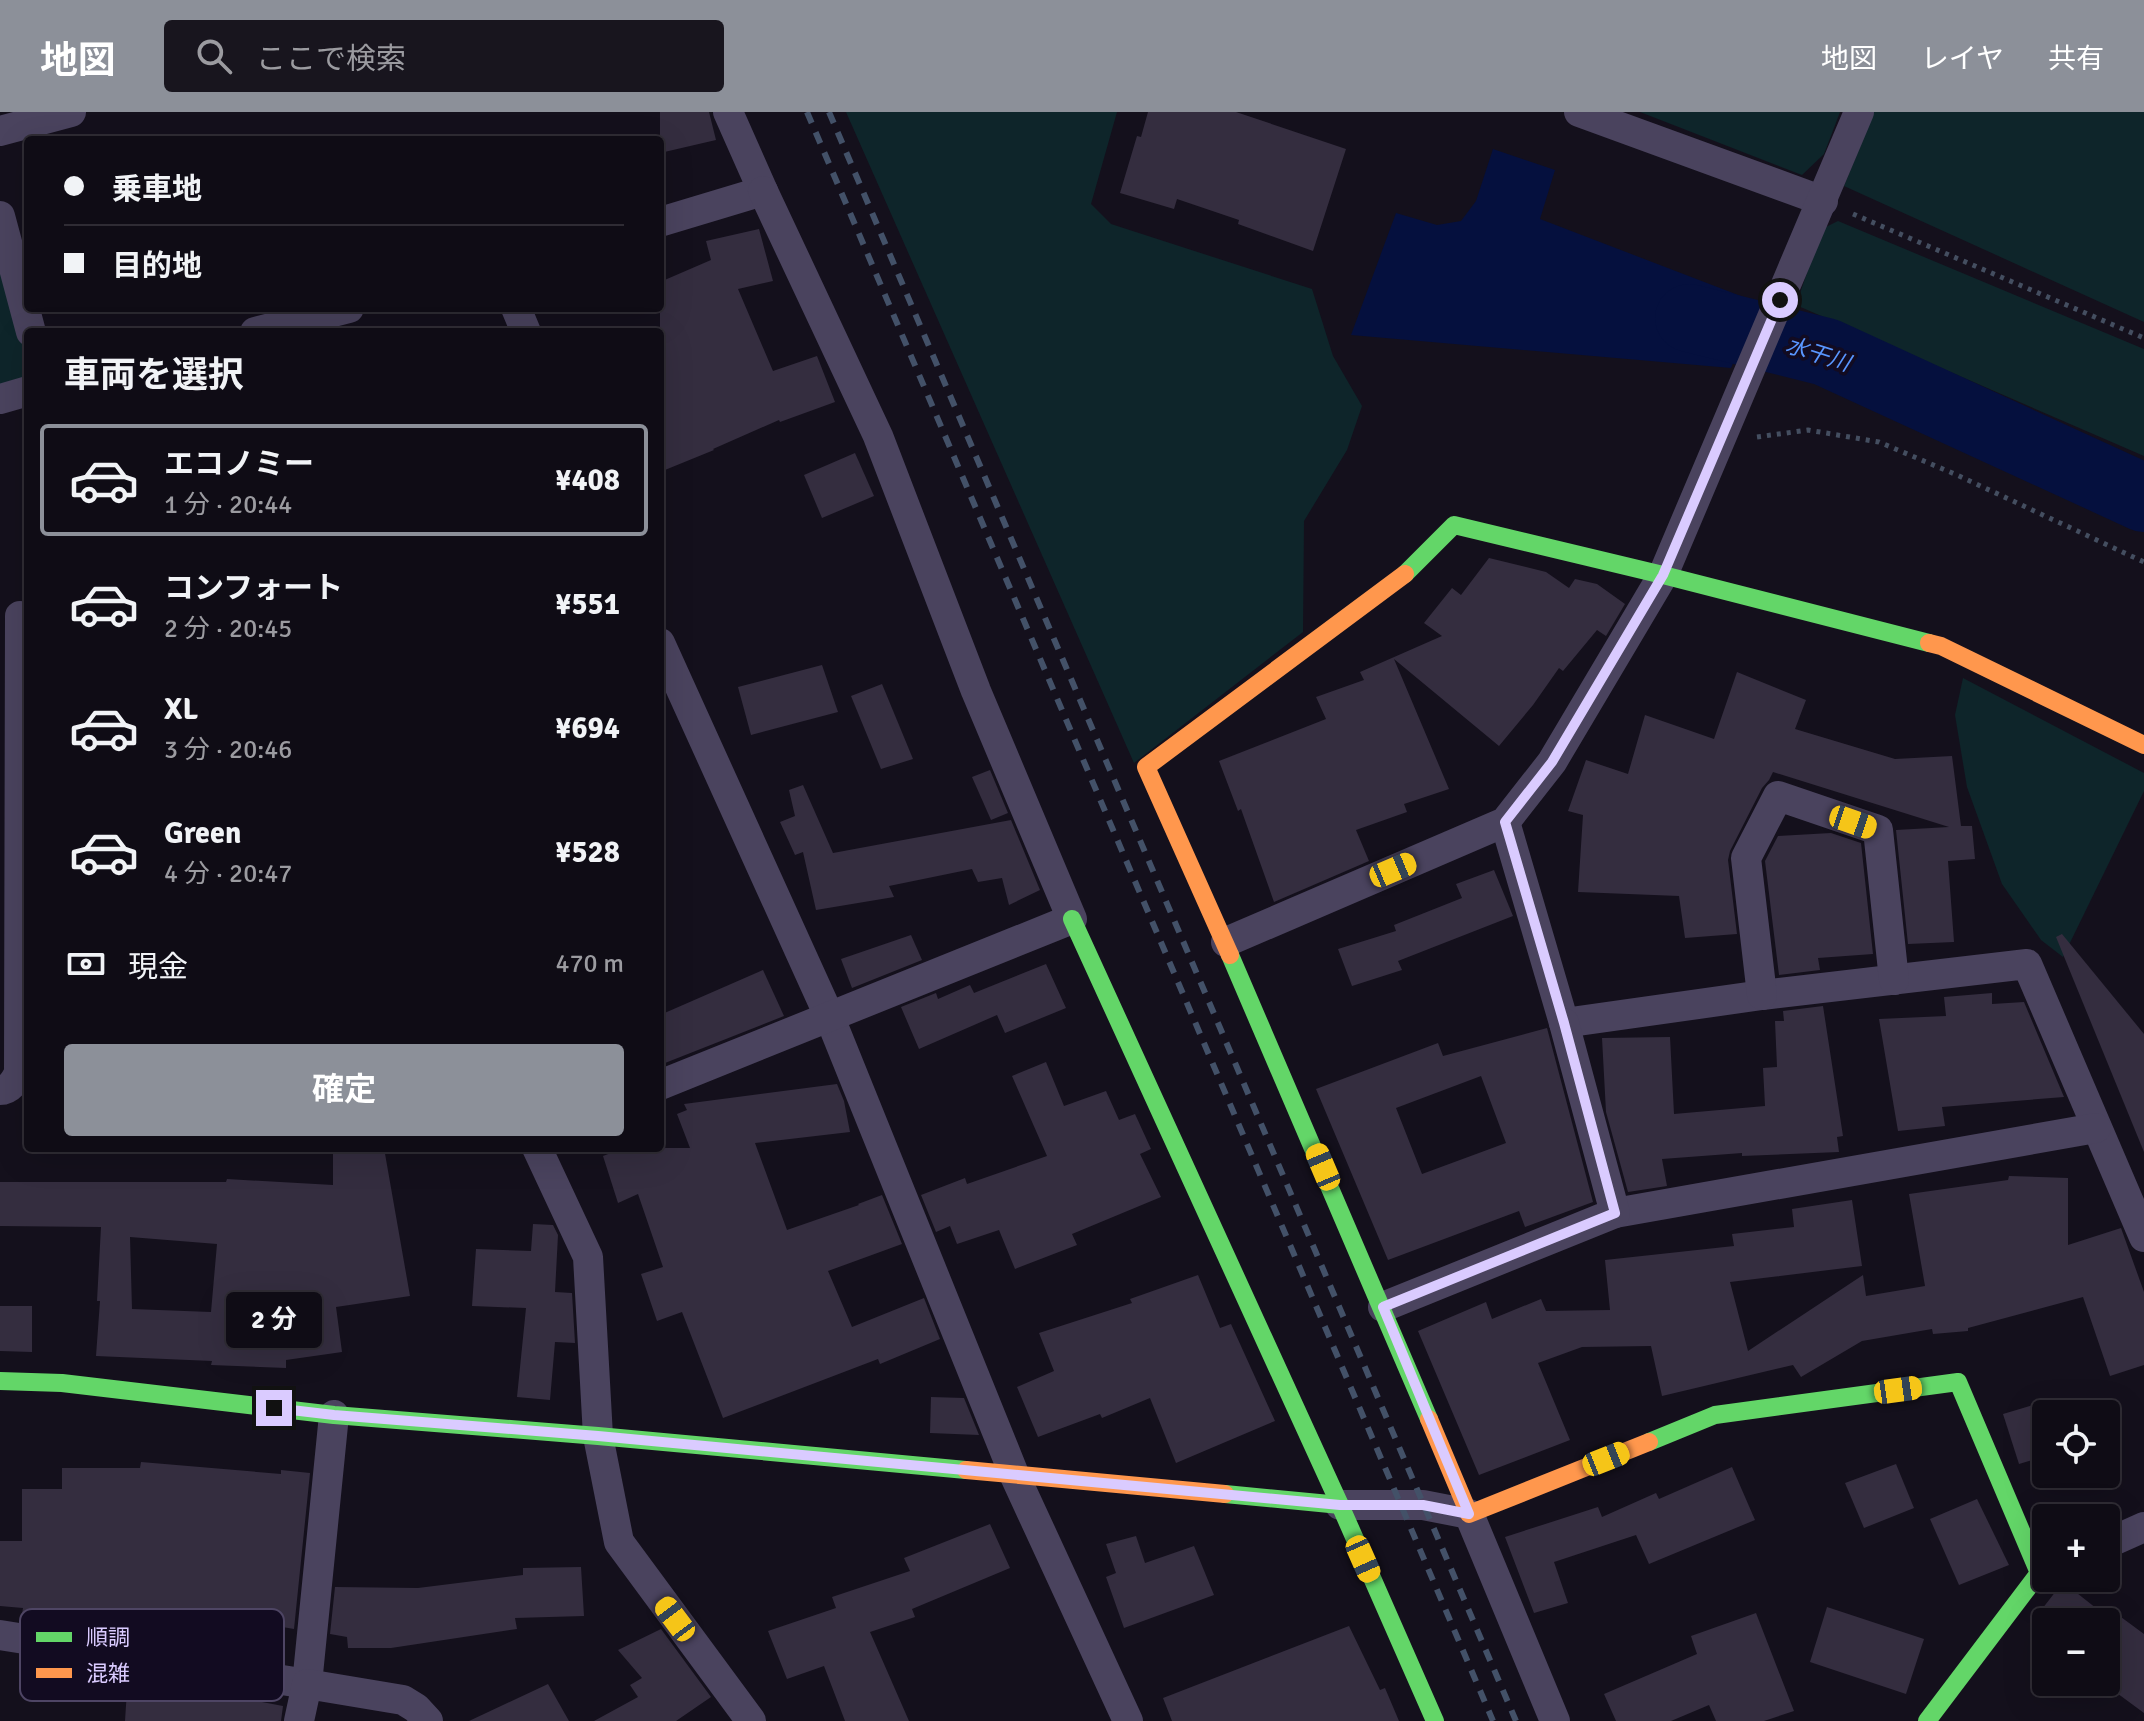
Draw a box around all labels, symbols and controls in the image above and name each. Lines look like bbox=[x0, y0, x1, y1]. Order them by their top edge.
search box bbox=[164, 20, 724, 92]
icon: search bbox=[192, 34, 236, 78]
text: 地図 bbox=[40, 37, 116, 84]
text: ここで検索 bbox=[256, 41, 406, 78]
text: 地図 bbox=[1821, 42, 1877, 76]
text: レイヤ bbox=[1921, 42, 2004, 76]
text: 共有 bbox=[2048, 42, 2104, 76]
text: 乗車地 bbox=[112, 171, 202, 208]
text: 目的地 bbox=[112, 248, 202, 285]
route start bbox=[1762, 282, 1798, 318]
water label: 水干川 bbox=[1782, 331, 1855, 378]
text: 車両を選択 bbox=[64, 353, 244, 398]
icon: car bbox=[68, 444, 140, 516]
text: エコノミー bbox=[164, 446, 314, 483]
text: ¥408 bbox=[555, 462, 620, 499]
text: 1 分 · 20:44 bbox=[164, 489, 292, 521]
icon: car bbox=[68, 568, 140, 640]
text: コンフォート bbox=[164, 570, 343, 607]
text: ¥551 bbox=[555, 586, 620, 623]
text: 2 分 · 20:45 bbox=[164, 613, 292, 645]
text: XL bbox=[164, 691, 198, 728]
icon: car bbox=[68, 692, 140, 764]
text: ¥694 bbox=[555, 710, 620, 747]
text: 3 分 · 20:46 bbox=[164, 734, 292, 766]
car bbox=[1826, 803, 1880, 841]
text: Green bbox=[164, 815, 241, 852]
icon: car bbox=[68, 816, 140, 888]
text: ¥528 bbox=[555, 834, 620, 871]
car bbox=[1366, 850, 1420, 890]
text: 4 分 · 20:47 bbox=[164, 858, 292, 890]
icon: cash bbox=[64, 942, 108, 986]
text: 470 m bbox=[555, 948, 624, 980]
text: 現金 bbox=[128, 949, 188, 986]
button: 確定 bbox=[64, 1044, 624, 1136]
car bbox=[1303, 1140, 1343, 1194]
callout: 2 分 bbox=[226, 1292, 322, 1348]
text: 2 分 bbox=[251, 1304, 297, 1336]
car bbox=[1873, 1375, 1923, 1405]
route end bbox=[256, 1390, 292, 1426]
map controls bbox=[2032, 1400, 2120, 1696]
button: locate bbox=[2032, 1400, 2120, 1488]
car bbox=[1579, 1439, 1633, 1479]
button: + bbox=[2032, 1504, 2120, 1592]
car bbox=[1342, 1532, 1384, 1586]
car bbox=[651, 1593, 699, 1645]
button: − bbox=[2032, 1608, 2120, 1696]
legend bbox=[20, 1609, 284, 1701]
text: 順調 bbox=[86, 1624, 130, 1651]
text: 混雑 bbox=[86, 1660, 130, 1687]

